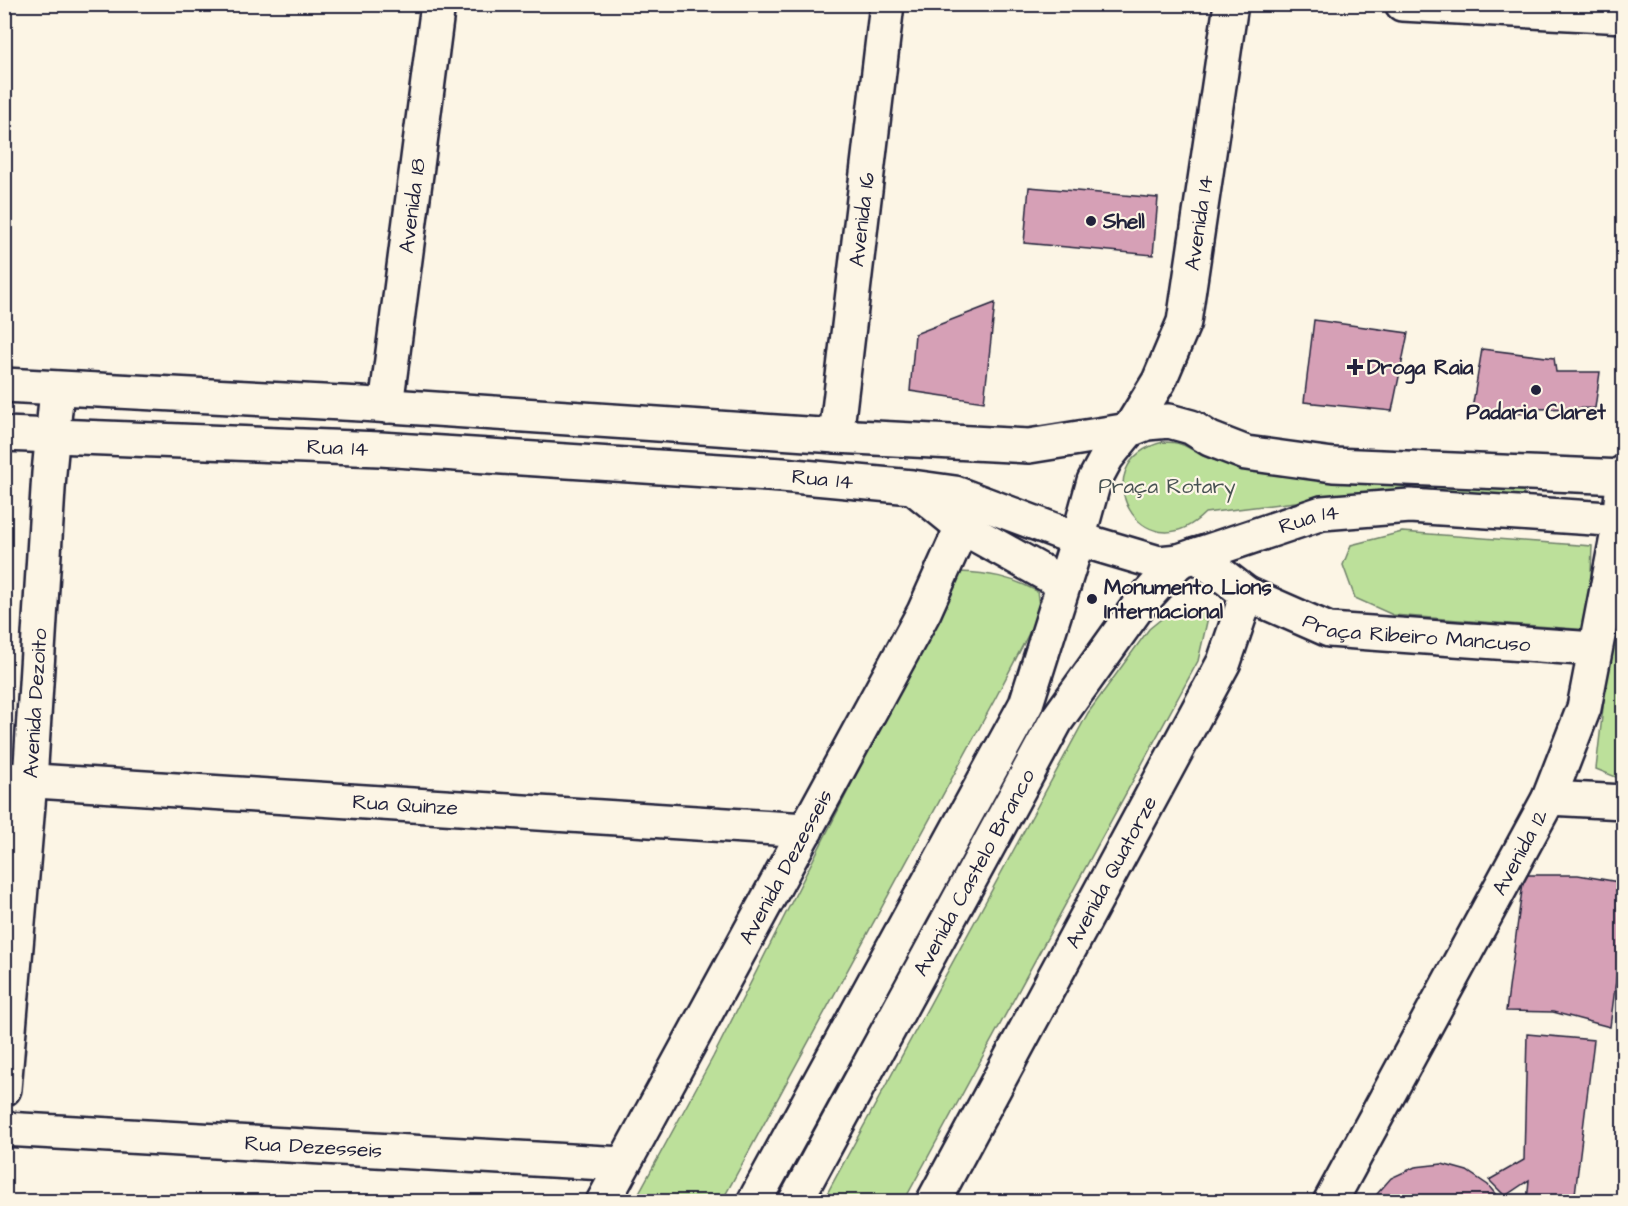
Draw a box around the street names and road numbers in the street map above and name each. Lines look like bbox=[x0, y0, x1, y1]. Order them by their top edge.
street label: Avenida 18 bbox=[391, 156, 432, 255]
street label: Avenida 16 bbox=[842, 171, 882, 268]
street label: Avenida 14 bbox=[1177, 173, 1220, 272]
street label: Rua 14 bbox=[306, 432, 369, 463]
street label: Rua 14 bbox=[791, 461, 855, 496]
street label: Rua 14 bbox=[1275, 497, 1340, 541]
street label: Praça Ribeiro Mancuso bbox=[1298, 606, 1532, 659]
street label: Avenida Dezoito bbox=[16, 627, 54, 779]
street label: Avenida Castelo Branco bbox=[906, 764, 1042, 981]
street label: Avenida Dezesseis bbox=[732, 784, 839, 949]
street label: Rua Quinze bbox=[351, 787, 459, 822]
street label: Avenida Quatorze bbox=[1058, 790, 1164, 953]
street label: Avenida 12 bbox=[1485, 804, 1555, 900]
street label: Rua Dezesseis bbox=[244, 1128, 383, 1165]

